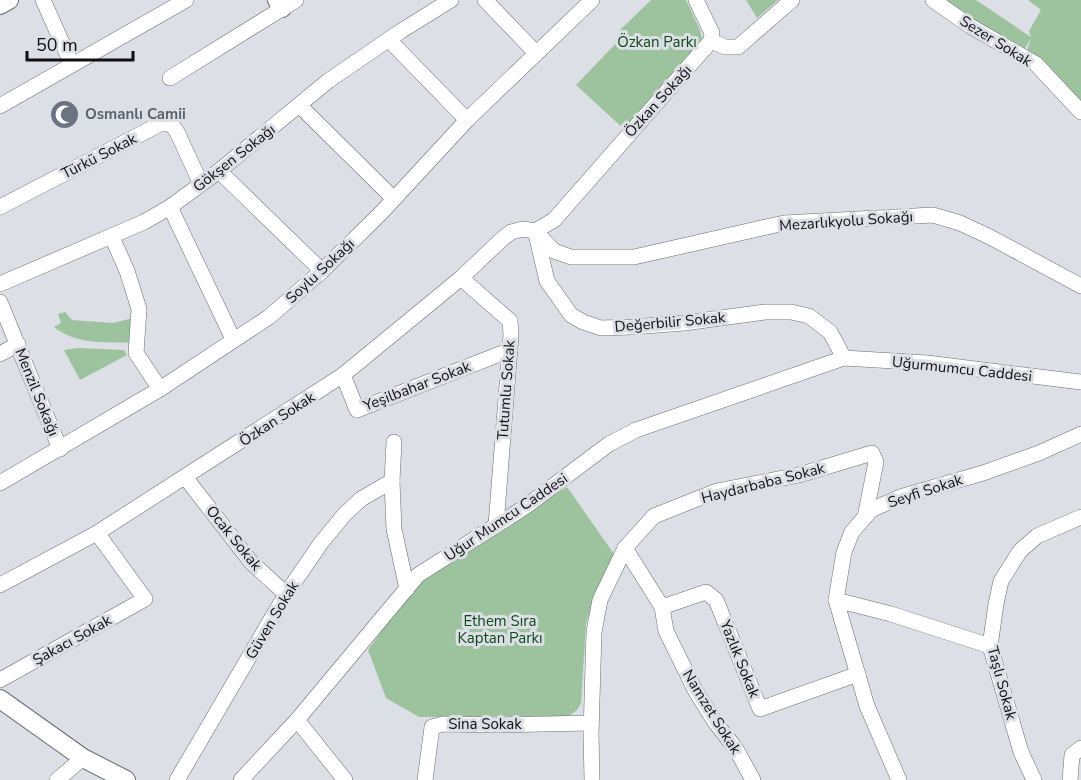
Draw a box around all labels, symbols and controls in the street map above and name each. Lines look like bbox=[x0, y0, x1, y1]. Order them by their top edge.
street label: Sezer Sokak bbox=[956, 11, 1036, 71]
scale bar bbox=[27, 24, 134, 62]
park label: Özkan Parkı bbox=[617, 32, 697, 52]
text: 50 m bbox=[36, 33, 78, 57]
street label: Özkan Sokağı bbox=[620, 60, 696, 142]
mosque icon: Osmanlı Camii bbox=[48, 98, 80, 130]
place label: Osmanlı Camii bbox=[85, 104, 186, 124]
street label: Gökşen Sokağı bbox=[189, 120, 279, 196]
street label: Türkü Sokak bbox=[58, 128, 140, 184]
street label: Mezarlıkyolu Sokağı bbox=[778, 206, 914, 236]
street label: Soylu Sokağı bbox=[281, 234, 359, 308]
street label: Değerbilir Sokak bbox=[614, 307, 727, 337]
street label: Tutumlu Sokak bbox=[493, 339, 519, 441]
street label: Menzil Sokağı bbox=[10, 345, 64, 439]
street label: Uğurmumcu Caddesi bbox=[891, 352, 1033, 386]
street label: Yeşilbahar Sokak bbox=[359, 356, 474, 416]
street label: Özkan Sokak bbox=[235, 387, 319, 451]
street label: Haydarbaba Sokak bbox=[699, 458, 827, 508]
street label: Uğur Mumcu Caddesi bbox=[440, 468, 572, 566]
street label: Seyfi Sokak bbox=[885, 469, 965, 513]
street label: Ocak Sokak bbox=[202, 501, 267, 575]
street label: Güven Sokak bbox=[241, 577, 303, 663]
street label: Şakacı Sokak bbox=[29, 610, 115, 670]
park label: Ethem Sıra Kaptan Parkı bbox=[457, 611, 543, 648]
street label: Yazlık Sokak bbox=[715, 616, 765, 701]
street label: Taşlı Sokak bbox=[983, 644, 1022, 722]
street label: Namzet Sokak bbox=[678, 666, 746, 759]
street label: Sina Sokak bbox=[448, 714, 522, 734]

